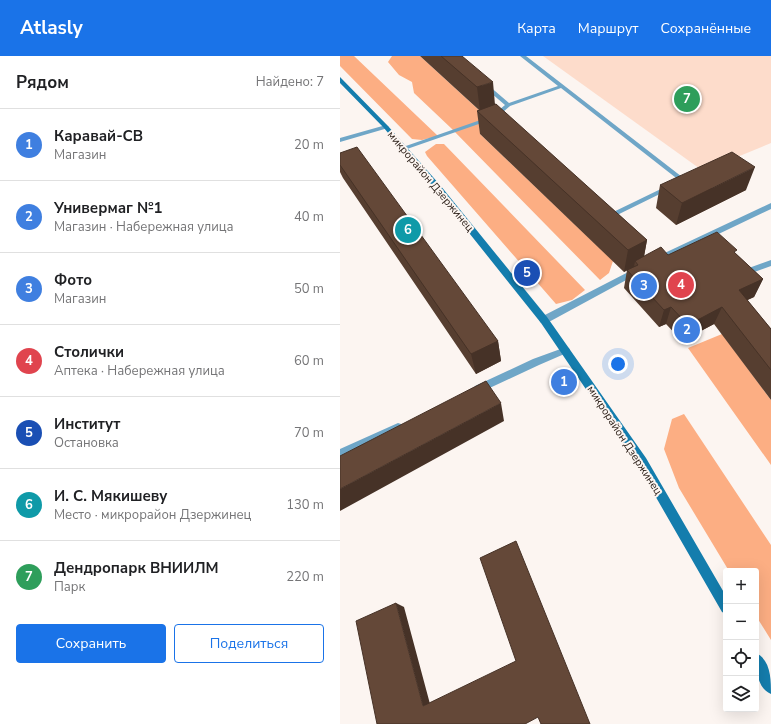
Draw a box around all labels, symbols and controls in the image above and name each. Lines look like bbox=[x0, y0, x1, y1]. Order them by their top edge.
text: Atlasly bbox=[20, 15, 83, 41]
text: Карта bbox=[517, 19, 556, 38]
text: Маршрут bbox=[578, 19, 639, 38]
text: Сохранённые bbox=[661, 19, 751, 38]
text: Рядом bbox=[16, 71, 69, 94]
text: Найдено: 7 bbox=[256, 73, 324, 91]
pin: 7 bbox=[674, 84, 700, 114]
text: Каравай-СВ bbox=[54, 126, 143, 146]
street label: микрорайон Дзержинец bbox=[384, 128, 477, 235]
text: 1 bbox=[25, 136, 33, 154]
text: 20 m bbox=[294, 136, 324, 154]
text: Магазин bbox=[54, 146, 106, 164]
text: Универмаг №1 bbox=[54, 198, 163, 218]
text: 2 bbox=[25, 208, 33, 226]
text: 40 m bbox=[294, 208, 324, 226]
pin: 6 bbox=[395, 215, 421, 245]
text: Магазин · Набережная улица bbox=[54, 218, 234, 236]
pin: 5 bbox=[514, 258, 540, 288]
text: Фото bbox=[54, 270, 92, 290]
pin: 4 bbox=[668, 270, 694, 300]
pin: 3 bbox=[631, 271, 657, 301]
text: 3 bbox=[25, 280, 33, 298]
text: 50 m bbox=[294, 280, 324, 298]
text: Магазин bbox=[54, 290, 106, 308]
pin: 2 bbox=[674, 315, 700, 345]
text: Столички bbox=[54, 342, 124, 362]
text: 4 bbox=[25, 352, 33, 370]
text: 60 m bbox=[294, 352, 324, 370]
your location bbox=[608, 354, 628, 374]
text: Аптека · Набережная улица bbox=[54, 362, 225, 380]
pin: 1 bbox=[551, 367, 577, 397]
street label: микрорайон Дзержинец bbox=[584, 383, 666, 498]
text: Институт bbox=[54, 414, 120, 434]
text: 5 bbox=[25, 424, 33, 442]
text: 70 m bbox=[294, 424, 324, 442]
text: Остановка bbox=[54, 434, 119, 452]
text: И. С. Мякишеву bbox=[54, 486, 167, 506]
text: 6 bbox=[25, 496, 33, 514]
text: 130 m bbox=[286, 496, 324, 514]
text: Место · микрорайон Дзержинец bbox=[54, 506, 251, 524]
text: Дендропарк ВНИИЛМ bbox=[54, 558, 219, 578]
text: 7 bbox=[25, 568, 33, 586]
text: 220 m bbox=[286, 568, 324, 586]
map controls bbox=[723, 568, 759, 712]
button: + bbox=[723, 568, 759, 604]
text: Парк bbox=[54, 578, 85, 596]
button: − bbox=[723, 604, 759, 640]
button: Сохранить bbox=[16, 624, 166, 663]
button: Поделиться bbox=[174, 624, 324, 663]
button: locate bbox=[723, 640, 759, 676]
button: layers bbox=[723, 676, 759, 712]

